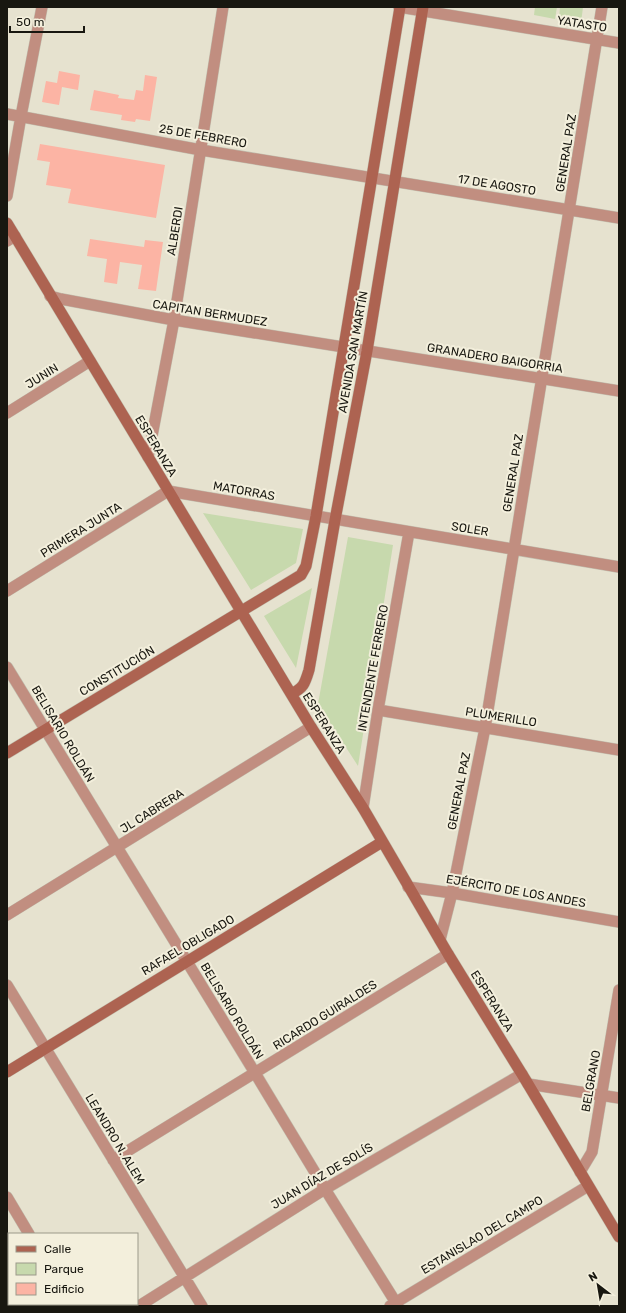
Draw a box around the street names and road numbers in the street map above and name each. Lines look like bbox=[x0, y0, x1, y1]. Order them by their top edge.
street label: YATASTO bbox=[556, 13, 608, 35]
street label: GENERAL PAZ bbox=[553, 113, 579, 193]
street label: 25 DE FEBRERO bbox=[158, 121, 248, 151]
street label: 17 DE AGOSTO bbox=[457, 172, 537, 198]
street label: ALBERDI bbox=[164, 205, 186, 257]
street label: AVENIDA SAN MARTÍN bbox=[335, 290, 371, 414]
street label: CAPITAN BERMUDEZ bbox=[152, 297, 268, 329]
street label: GRANADERO BAIGORRIA bbox=[426, 340, 564, 376]
street label: JUNIN bbox=[23, 361, 61, 391]
street label: ESPERANZA bbox=[132, 413, 180, 479]
street label: GENERAL PAZ bbox=[500, 433, 526, 513]
street label: MATORRAS bbox=[212, 479, 276, 503]
street label: PRIMERA JUNTA bbox=[38, 500, 124, 560]
street label: SOLER bbox=[450, 519, 490, 539]
street label: INTENDENTE FERRERO bbox=[355, 604, 391, 732]
street label: CONSTITUCIÓN bbox=[77, 643, 157, 699]
street label: BELISARIO ROLDÁN bbox=[29, 683, 97, 785]
street label: ESPERANZA bbox=[300, 690, 348, 756]
street label: PLUMERILLO bbox=[464, 704, 538, 730]
street label: GENERAL PAZ bbox=[445, 751, 473, 831]
street label: JL CABRERA bbox=[118, 786, 186, 836]
street label: EJÉRCITO DE LOS ANDES bbox=[445, 872, 587, 910]
street label: RAFAEL OBLIGADO bbox=[139, 912, 237, 978]
street label: BELISARIO ROLDÁN bbox=[198, 960, 266, 1062]
street label: ESPERANZA bbox=[468, 968, 516, 1034]
street label: RICARDO GUIRALDES bbox=[270, 977, 380, 1053]
street label: BELGRANO bbox=[579, 1049, 603, 1113]
street label: LEANDRO N. ALEM bbox=[82, 1091, 148, 1187]
street label: JUAN DÍAZ DE SOLÍS bbox=[268, 1140, 376, 1212]
street label: ESTANISLAO DEL CAMPO bbox=[418, 1193, 546, 1277]

